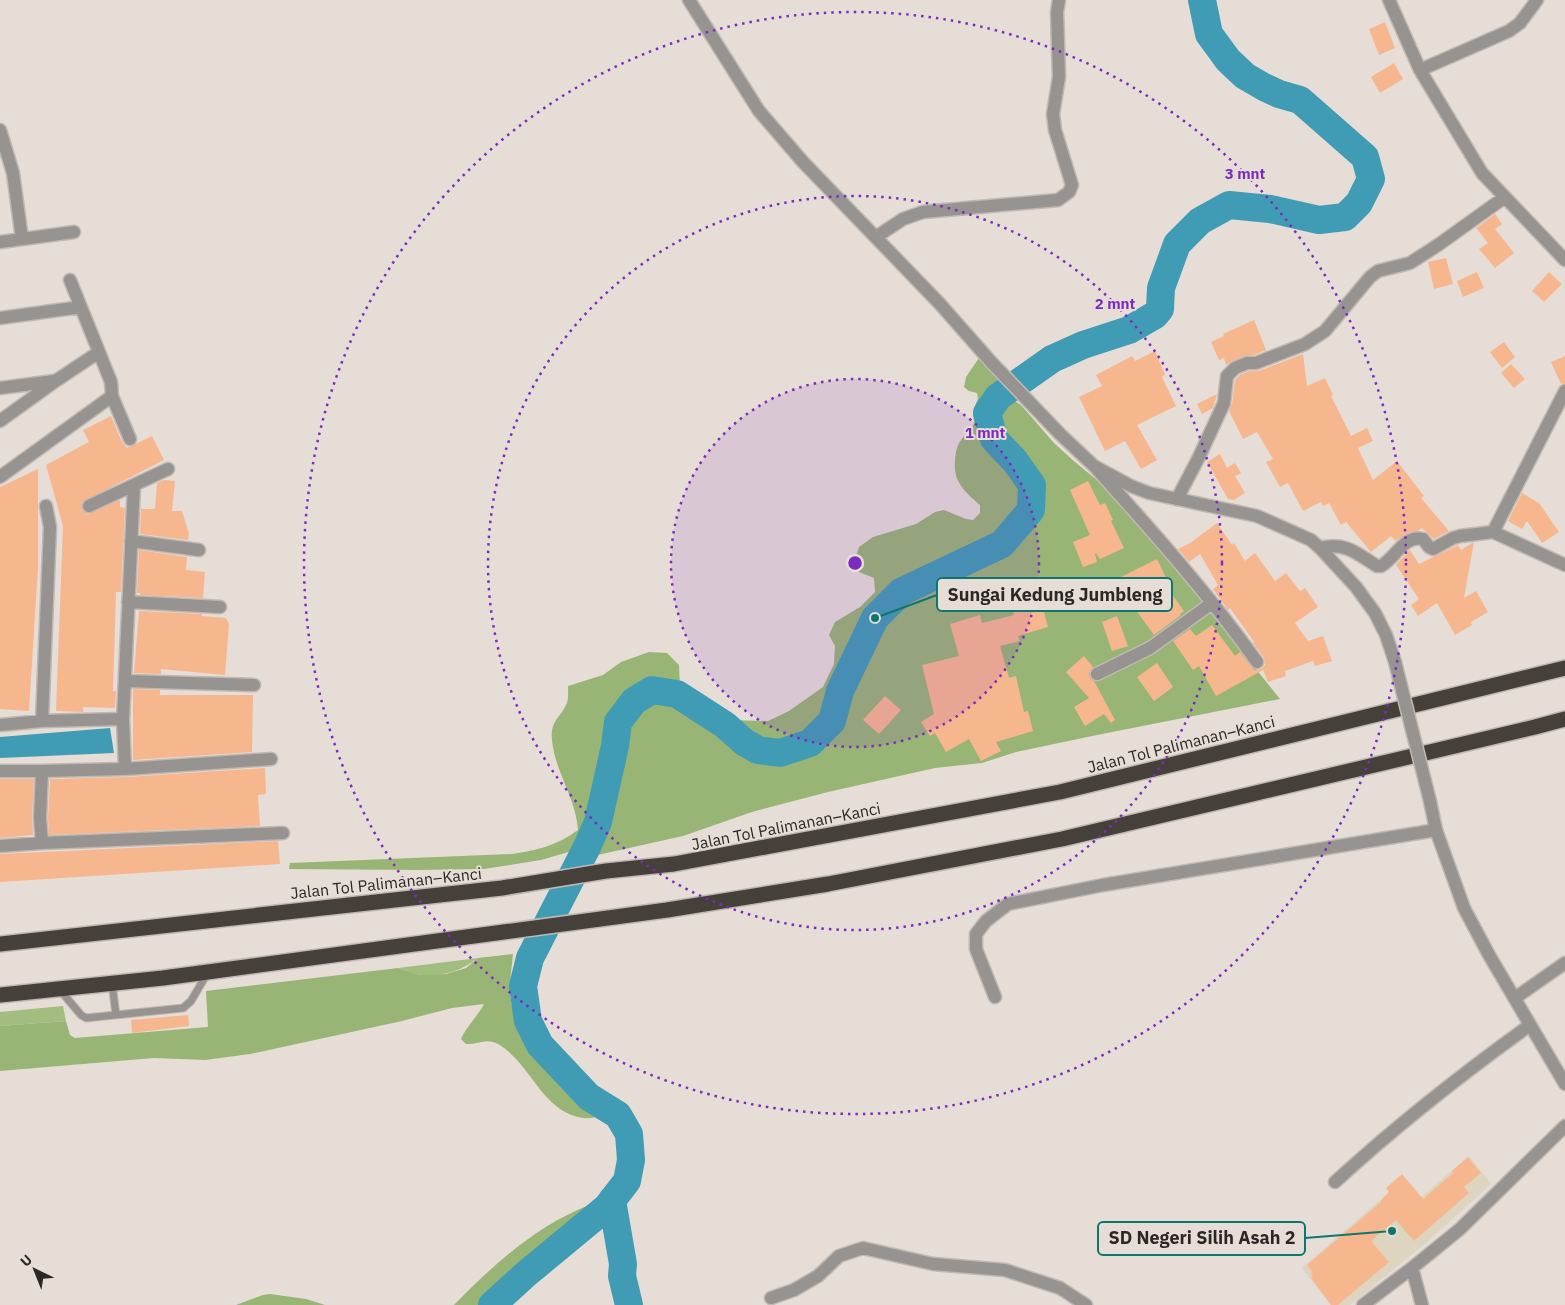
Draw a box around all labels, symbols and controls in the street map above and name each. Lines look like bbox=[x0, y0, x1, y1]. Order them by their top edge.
text: 3 mnt bbox=[1225, 164, 1266, 183]
text: 2 mnt bbox=[1095, 294, 1136, 313]
text: 1 mnt bbox=[965, 423, 1006, 442]
centre of rings bbox=[846, 554, 864, 572]
callout: Sungai Kedung Jumbleng bbox=[937, 578, 1172, 611]
text: Sungai Kedung Jumbleng bbox=[947, 583, 1163, 606]
street label: Jalan Tol Palimanan–Kanci bbox=[1085, 711, 1277, 777]
street label: Jalan Tol Palimanan–Kanci bbox=[690, 798, 882, 854]
street label: Jalan Tol Palimanan–Kanci bbox=[289, 863, 483, 903]
callout: SD Negeri Silih Asah 2 bbox=[1098, 1222, 1305, 1255]
text: SD Negeri Silih Asah 2 bbox=[1108, 1226, 1296, 1249]
north arrow bbox=[10, 1245, 60, 1295]
text: U bbox=[16, 1251, 36, 1270]

